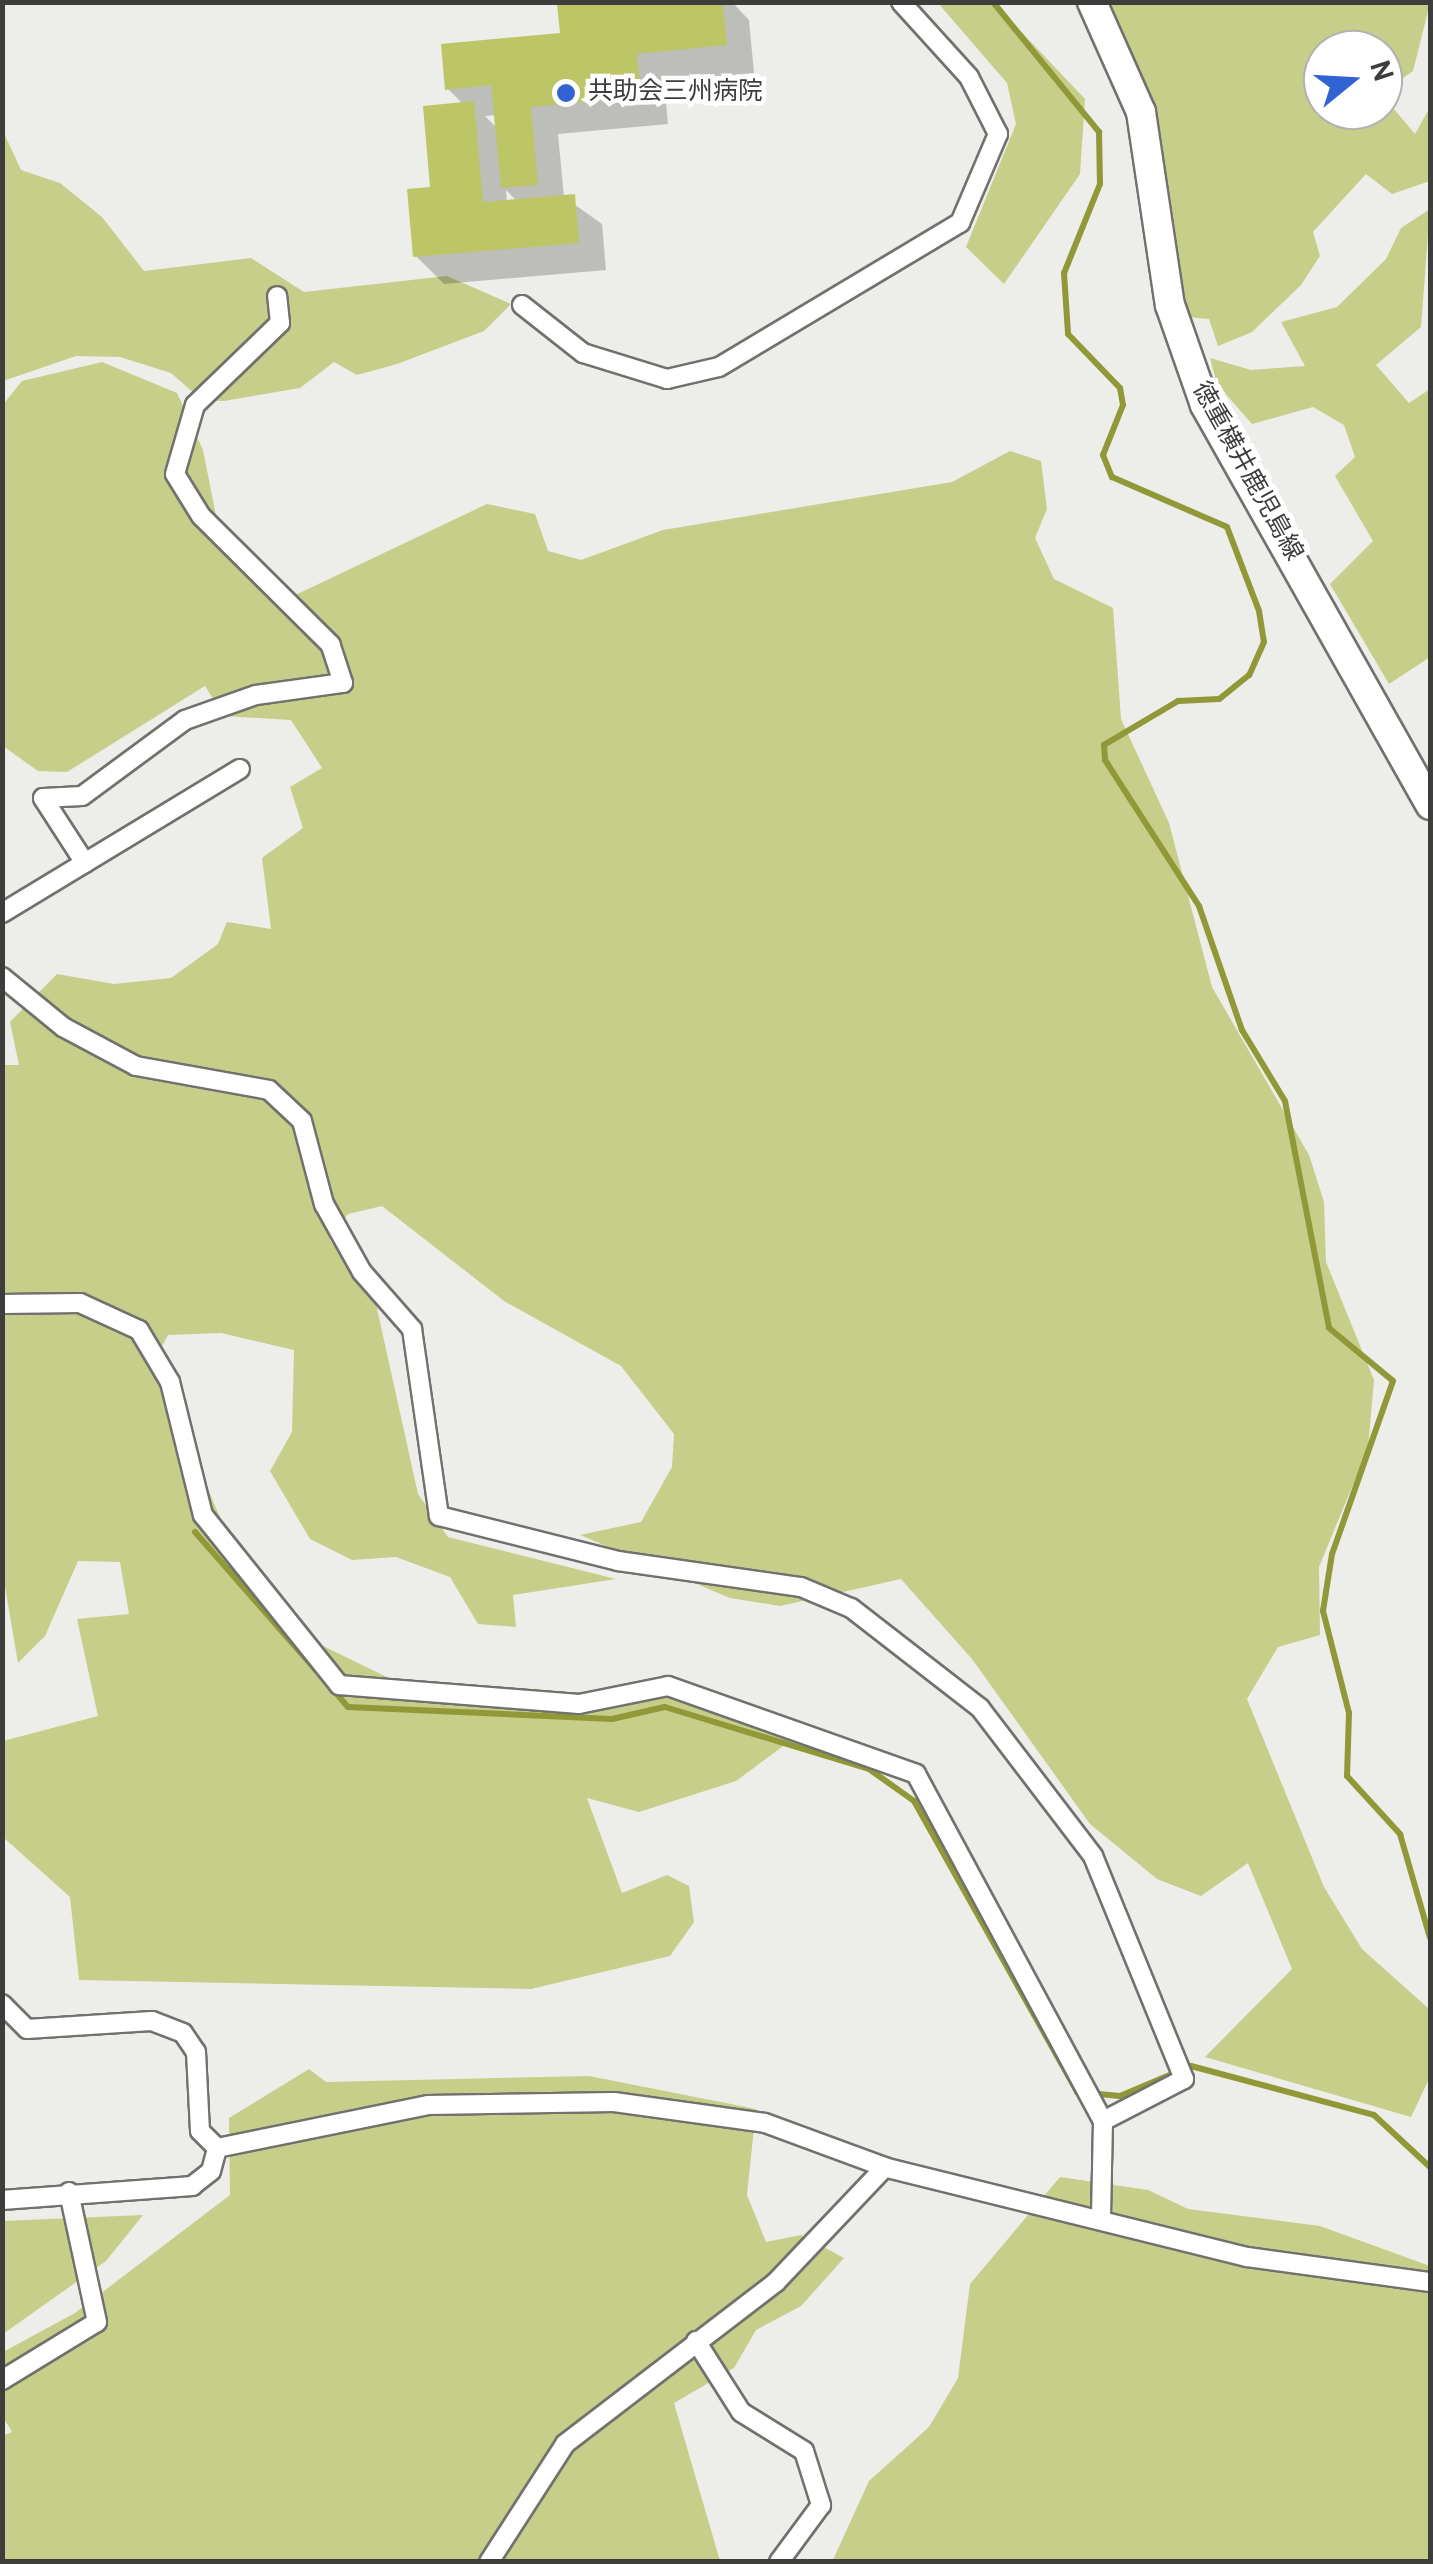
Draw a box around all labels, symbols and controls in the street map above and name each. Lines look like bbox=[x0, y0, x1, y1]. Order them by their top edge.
north arrow bbox=[1303, 30, 1403, 130]
text: N bbox=[1359, 56, 1400, 86]
place label: 共助会三州病院 bbox=[588, 78, 763, 108]
marker: 共助会三州病院 bbox=[553, 80, 579, 106]
street label: 徳重横井鹿児島線 bbox=[1184, 377, 1308, 567]

